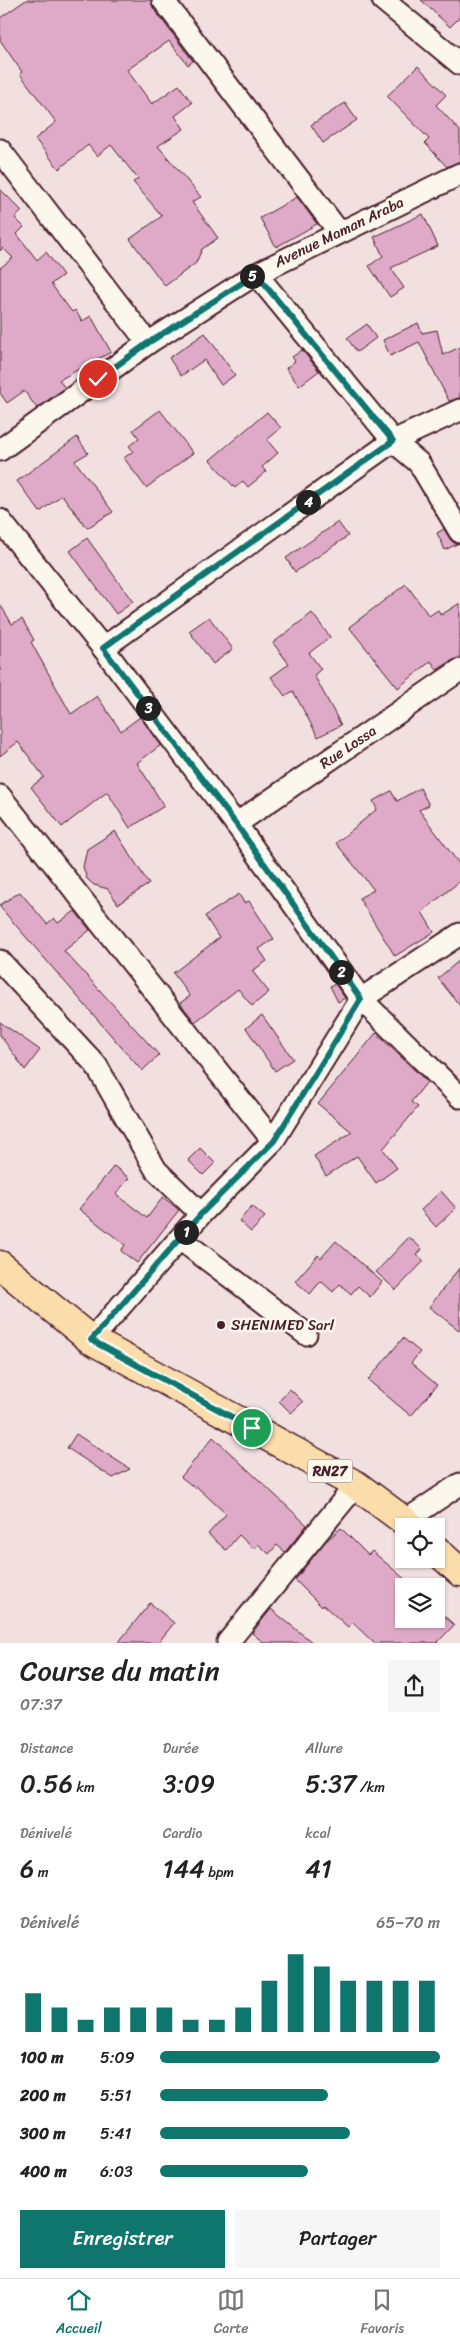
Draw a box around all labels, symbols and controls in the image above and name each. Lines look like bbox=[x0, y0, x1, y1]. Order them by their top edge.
street label: Avenue Maman Araba bbox=[269, 189, 409, 275]
pin: 5 bbox=[240, 264, 264, 288]
text: 5 bbox=[248, 264, 257, 289]
pin bbox=[77, 358, 119, 400]
icon: check bbox=[84, 365, 112, 393]
pin: 4 bbox=[296, 490, 320, 514]
text: 4 bbox=[304, 490, 313, 515]
pin: 3 bbox=[136, 696, 160, 720]
text: 3 bbox=[145, 696, 152, 721]
street label: Rue Lossa bbox=[314, 718, 382, 776]
pin: 2 bbox=[328, 960, 354, 984]
text: 2 bbox=[337, 960, 346, 985]
pin: 1 bbox=[174, 1220, 198, 1244]
text: 1 bbox=[183, 1220, 190, 1245]
place label: SHENIMED Sarl bbox=[231, 1312, 335, 1338]
marker: SHENIMED Sarl bbox=[215, 1319, 227, 1331]
pin bbox=[231, 1407, 273, 1449]
icon: arrive bbox=[238, 1414, 266, 1442]
road number: RN27 bbox=[308, 1460, 352, 1482]
map controls bbox=[395, 1518, 445, 1628]
button: locate bbox=[395, 1518, 445, 1568]
button: layers bbox=[395, 1578, 445, 1628]
text: Course du matin bbox=[20, 1646, 220, 1695]
button: share bbox=[388, 1660, 440, 1712]
text: 07:37 bbox=[20, 1690, 62, 1719]
text: Distance bbox=[20, 1736, 73, 1761]
text: Durée bbox=[163, 1736, 199, 1761]
text: Allure bbox=[305, 1736, 343, 1761]
text: 0.56 bbox=[20, 1761, 73, 1806]
text: 3:09 bbox=[163, 1761, 215, 1806]
text: 5:37 bbox=[305, 1761, 356, 1806]
text: km bbox=[73, 1775, 95, 1800]
text: /km bbox=[356, 1775, 385, 1800]
text: Dénivelé bbox=[20, 1821, 72, 1846]
text: Cardio bbox=[163, 1821, 202, 1846]
text: kcal bbox=[305, 1821, 331, 1846]
text: 6 bbox=[20, 1846, 34, 1891]
text: 144 bbox=[163, 1846, 205, 1891]
text: 41 bbox=[305, 1846, 332, 1891]
text: m bbox=[34, 1860, 49, 1885]
text: bpm bbox=[205, 1860, 234, 1885]
text: Dénivelé bbox=[20, 1908, 79, 1937]
text: 65–70 m bbox=[376, 1908, 440, 1937]
text: 100 m bbox=[20, 2043, 64, 2072]
text: 5:09 bbox=[100, 2043, 135, 2072]
text: 200 m bbox=[20, 2081, 66, 2110]
text: 5:51 bbox=[100, 2081, 131, 2110]
text: 300 m bbox=[20, 2119, 65, 2148]
text: 5:41 bbox=[100, 2119, 131, 2148]
text: 400 m bbox=[20, 2157, 67, 2186]
text: 6:03 bbox=[100, 2157, 133, 2186]
button: Enregistrer bbox=[20, 2210, 225, 2268]
button: Partager bbox=[235, 2210, 440, 2268]
tab: Accueil bbox=[56, 2286, 102, 2341]
tab: Carte bbox=[214, 2286, 248, 2341]
tab: Favoris bbox=[360, 2286, 404, 2341]

